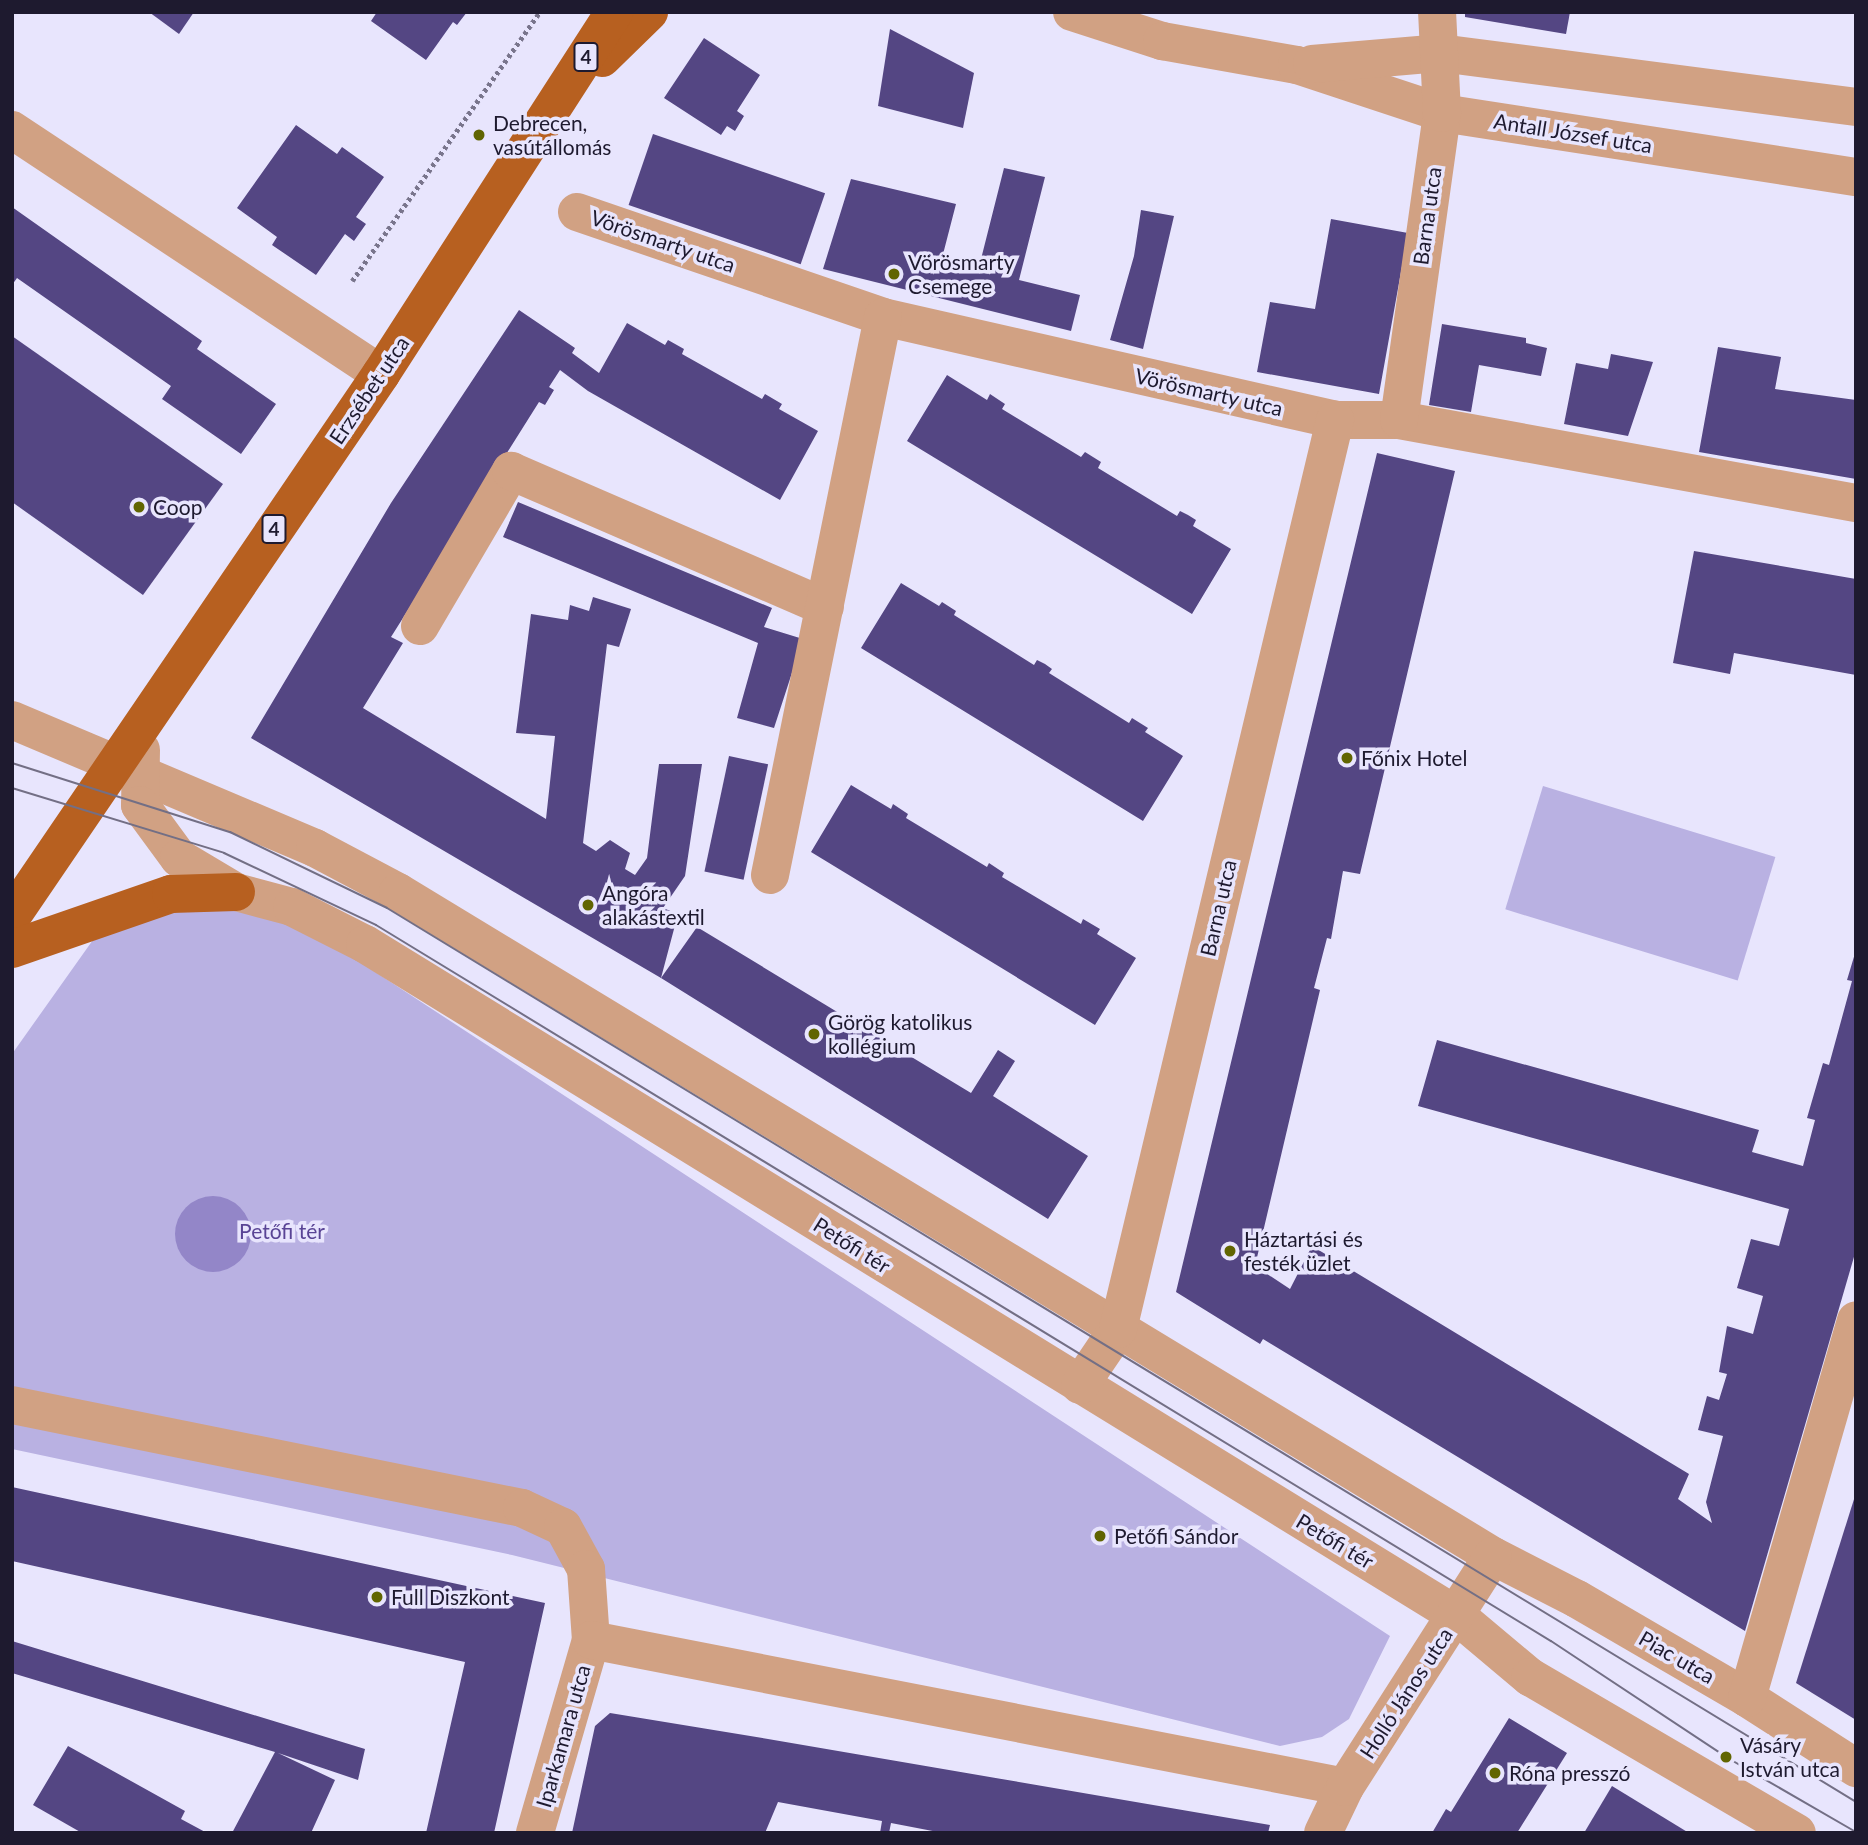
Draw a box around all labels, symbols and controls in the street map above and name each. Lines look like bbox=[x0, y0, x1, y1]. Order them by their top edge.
road number: 4 bbox=[572, 41, 600, 72]
street label: Antall József utca bbox=[1491, 108, 1655, 158]
place label: Debrecen, vasútállomás bbox=[493, 110, 611, 160]
marker: Debrecen, vasútállomás bbox=[471, 127, 487, 143]
street label: Barna utca bbox=[1408, 165, 1446, 267]
street label: Vörösmarty utca bbox=[587, 204, 739, 278]
place label: Vörösmarty Csemege bbox=[908, 249, 1014, 299]
marker: Vörösmarty Csemege bbox=[886, 266, 902, 282]
street label: Erzsébet utca bbox=[324, 331, 414, 449]
street label: Vörösmarty utca bbox=[1132, 363, 1286, 421]
place label: Coop bbox=[153, 494, 202, 520]
marker: Coop bbox=[131, 499, 147, 515]
road number: 4 bbox=[260, 514, 288, 544]
place label: Főnix Hotel bbox=[1361, 745, 1467, 771]
marker: Főnix Hotel bbox=[1339, 750, 1355, 766]
street label: Barna utca bbox=[1195, 857, 1241, 959]
place label: Angóra alakástextil bbox=[602, 880, 705, 930]
marker: Angóra alakástextil bbox=[580, 897, 596, 913]
place label: Görög katolikus kollégium bbox=[828, 1009, 972, 1059]
marker: Görög katolikus kollégium bbox=[806, 1026, 822, 1042]
street label: Petőfi tér bbox=[809, 1212, 895, 1278]
park label: Petőfi tér bbox=[239, 1218, 325, 1244]
place label: Háztartási és festék üzlet bbox=[1244, 1226, 1363, 1276]
marker: Háztartási és festék üzlet bbox=[1222, 1243, 1238, 1259]
street label: Petőfi tér bbox=[1292, 1508, 1378, 1574]
place label: Petőfi Sándor bbox=[1114, 1523, 1238, 1549]
marker: Petőfi Sándor bbox=[1092, 1528, 1108, 1544]
place label: Full Diszkont bbox=[391, 1584, 510, 1610]
marker: Full Diszkont bbox=[369, 1589, 385, 1605]
street label: Holló János utca bbox=[1354, 1623, 1458, 1763]
street label: Piac utca bbox=[1635, 1625, 1719, 1689]
street label: Iparkamara utca bbox=[531, 1662, 595, 1810]
place label: Vásáry István utca bbox=[1740, 1732, 1840, 1782]
marker: Vásáry István utca bbox=[1718, 1749, 1734, 1765]
place label: Róna presszó bbox=[1509, 1760, 1630, 1786]
marker: Róna presszó bbox=[1487, 1765, 1503, 1781]

